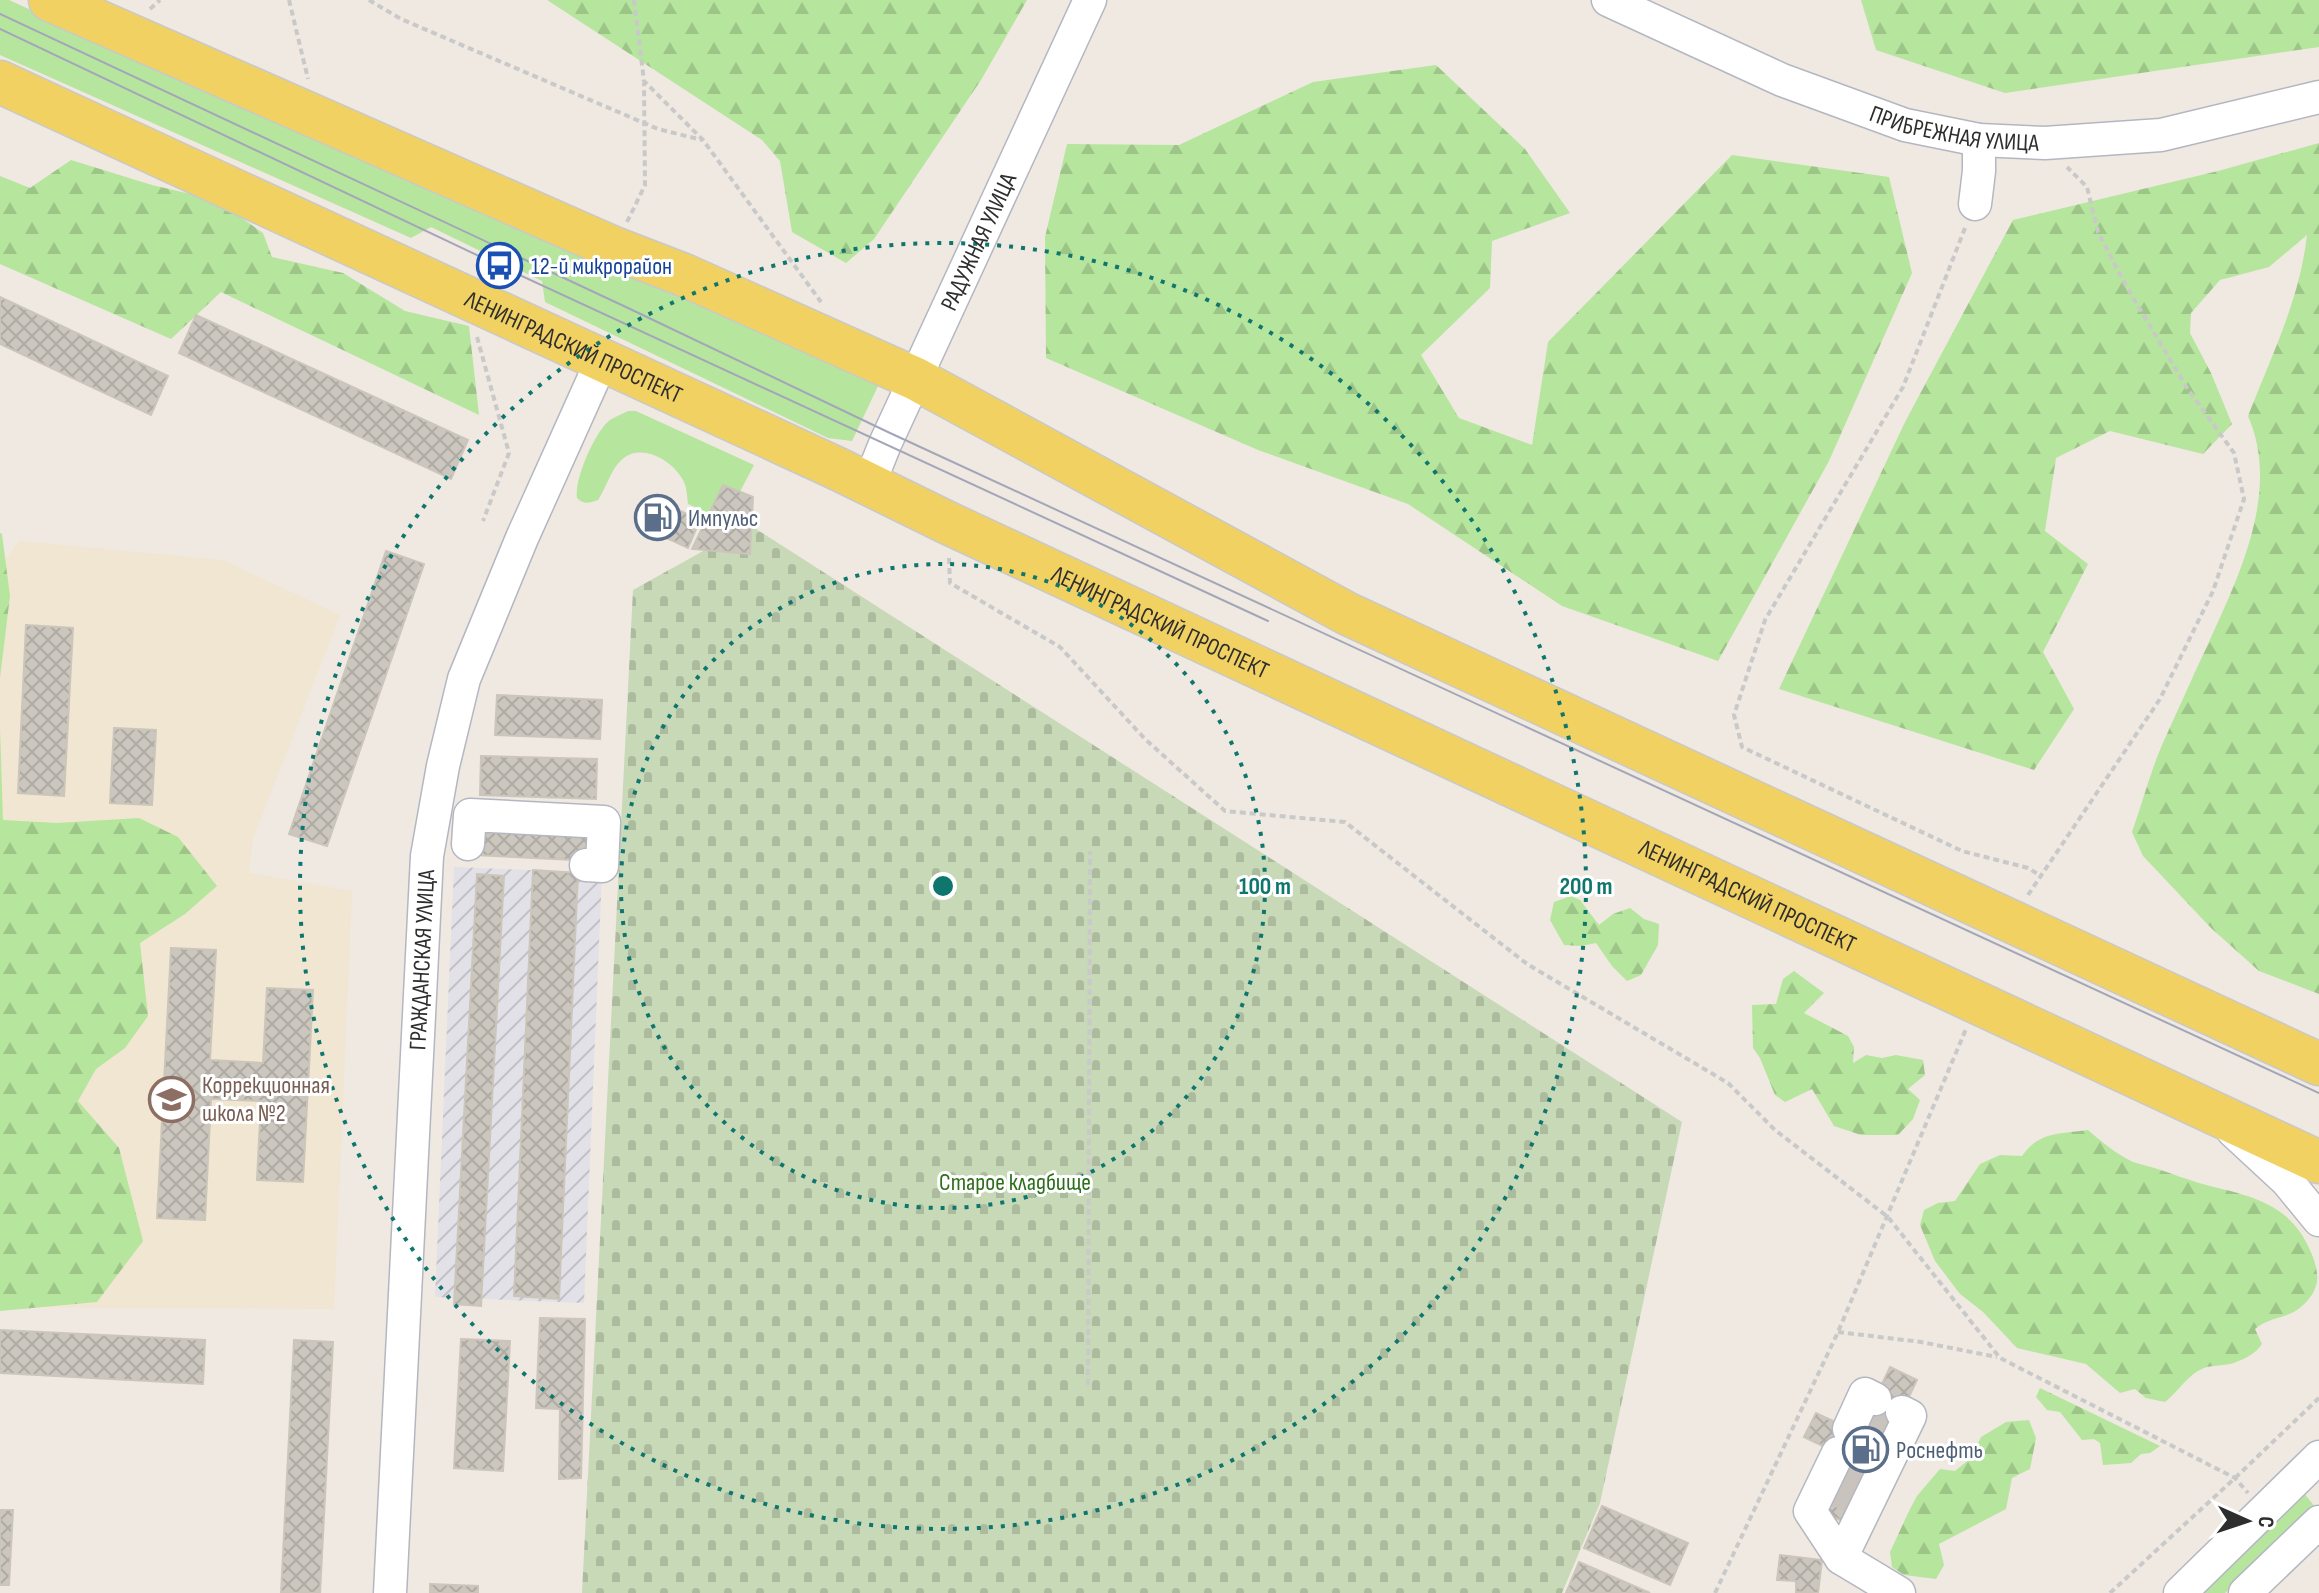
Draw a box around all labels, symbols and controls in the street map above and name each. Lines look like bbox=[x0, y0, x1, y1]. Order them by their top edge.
street label: ПРИБРЕЖНАЯ УЛИЦА bbox=[1866, 99, 2040, 157]
street label: РАДУЖНАЯ УЛИЦА bbox=[934, 167, 1023, 315]
bus stop icon: 12-й микрорайон bbox=[476, 242, 524, 290]
place label: 12-й микрорайон bbox=[531, 252, 672, 281]
street label: ЛЕНИНГРАДСКИЙ ПРОСПЕКТ bbox=[460, 284, 687, 410]
fuel station icon: Импульс bbox=[633, 494, 681, 542]
place label: Импульс bbox=[688, 504, 758, 533]
street label: ЛЕНИНГРАДСКИЙ ПРОСПЕКТ bbox=[1046, 559, 1274, 685]
street label: ЛЕНИНГРАДСКИЙ ПРОСПЕКТ bbox=[1634, 832, 1861, 959]
street label: ГРАЖДАНСКАЯ УЛИЦА bbox=[403, 868, 441, 1051]
centre of rings bbox=[929, 872, 957, 900]
text: 100 m bbox=[1239, 872, 1291, 901]
text: 200 m bbox=[1559, 872, 1613, 901]
place label: Коррекционная школа №2 bbox=[202, 1071, 330, 1128]
school or university icon: Коррекционная школа №2 bbox=[147, 1075, 195, 1123]
park label: Старое кладбище bbox=[939, 1168, 1091, 1197]
fuel station icon: Роснефть bbox=[1841, 1426, 1889, 1474]
place label: Роснефть bbox=[1896, 1436, 1983, 1465]
north arrow bbox=[2207, 1481, 2287, 1561]
text: С bbox=[2252, 1516, 2279, 1528]

